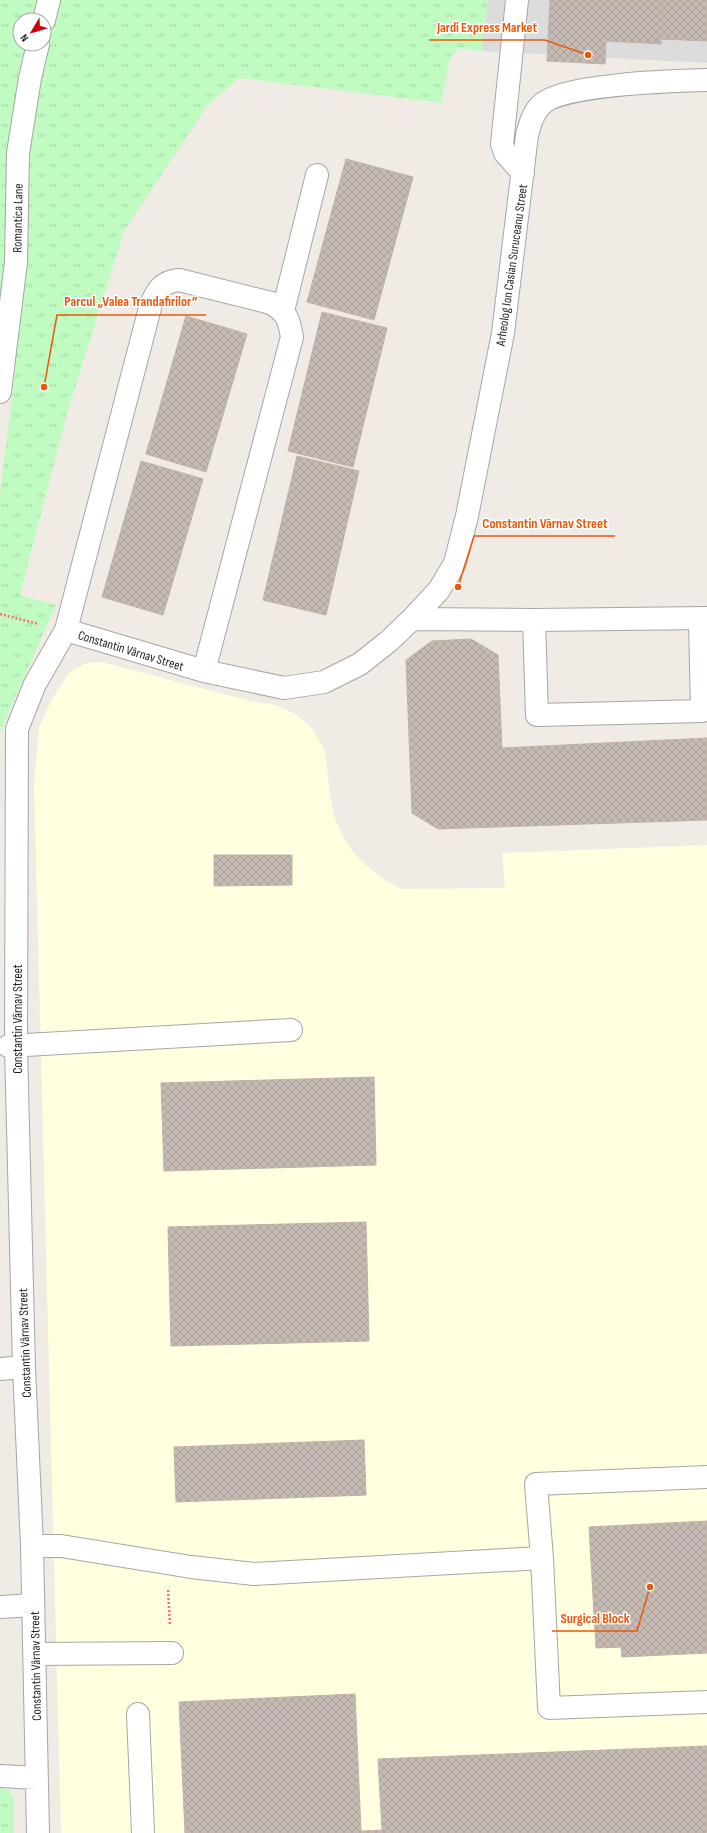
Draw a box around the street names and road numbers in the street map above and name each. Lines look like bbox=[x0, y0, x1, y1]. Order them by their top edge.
street label: Romantica Lane bbox=[9, 183, 27, 253]
street label: Arheolog Ion Casian Suruceanu Street bbox=[493, 183, 531, 348]
street label: Constantin Vârnav Street bbox=[76, 627, 185, 675]
street label: Constantin Vârnav Street bbox=[10, 964, 26, 1074]
street label: Constantin Vârnav Street bbox=[15, 1288, 35, 1398]
street label: Constantin Vârnav Street bbox=[27, 1611, 45, 1721]

